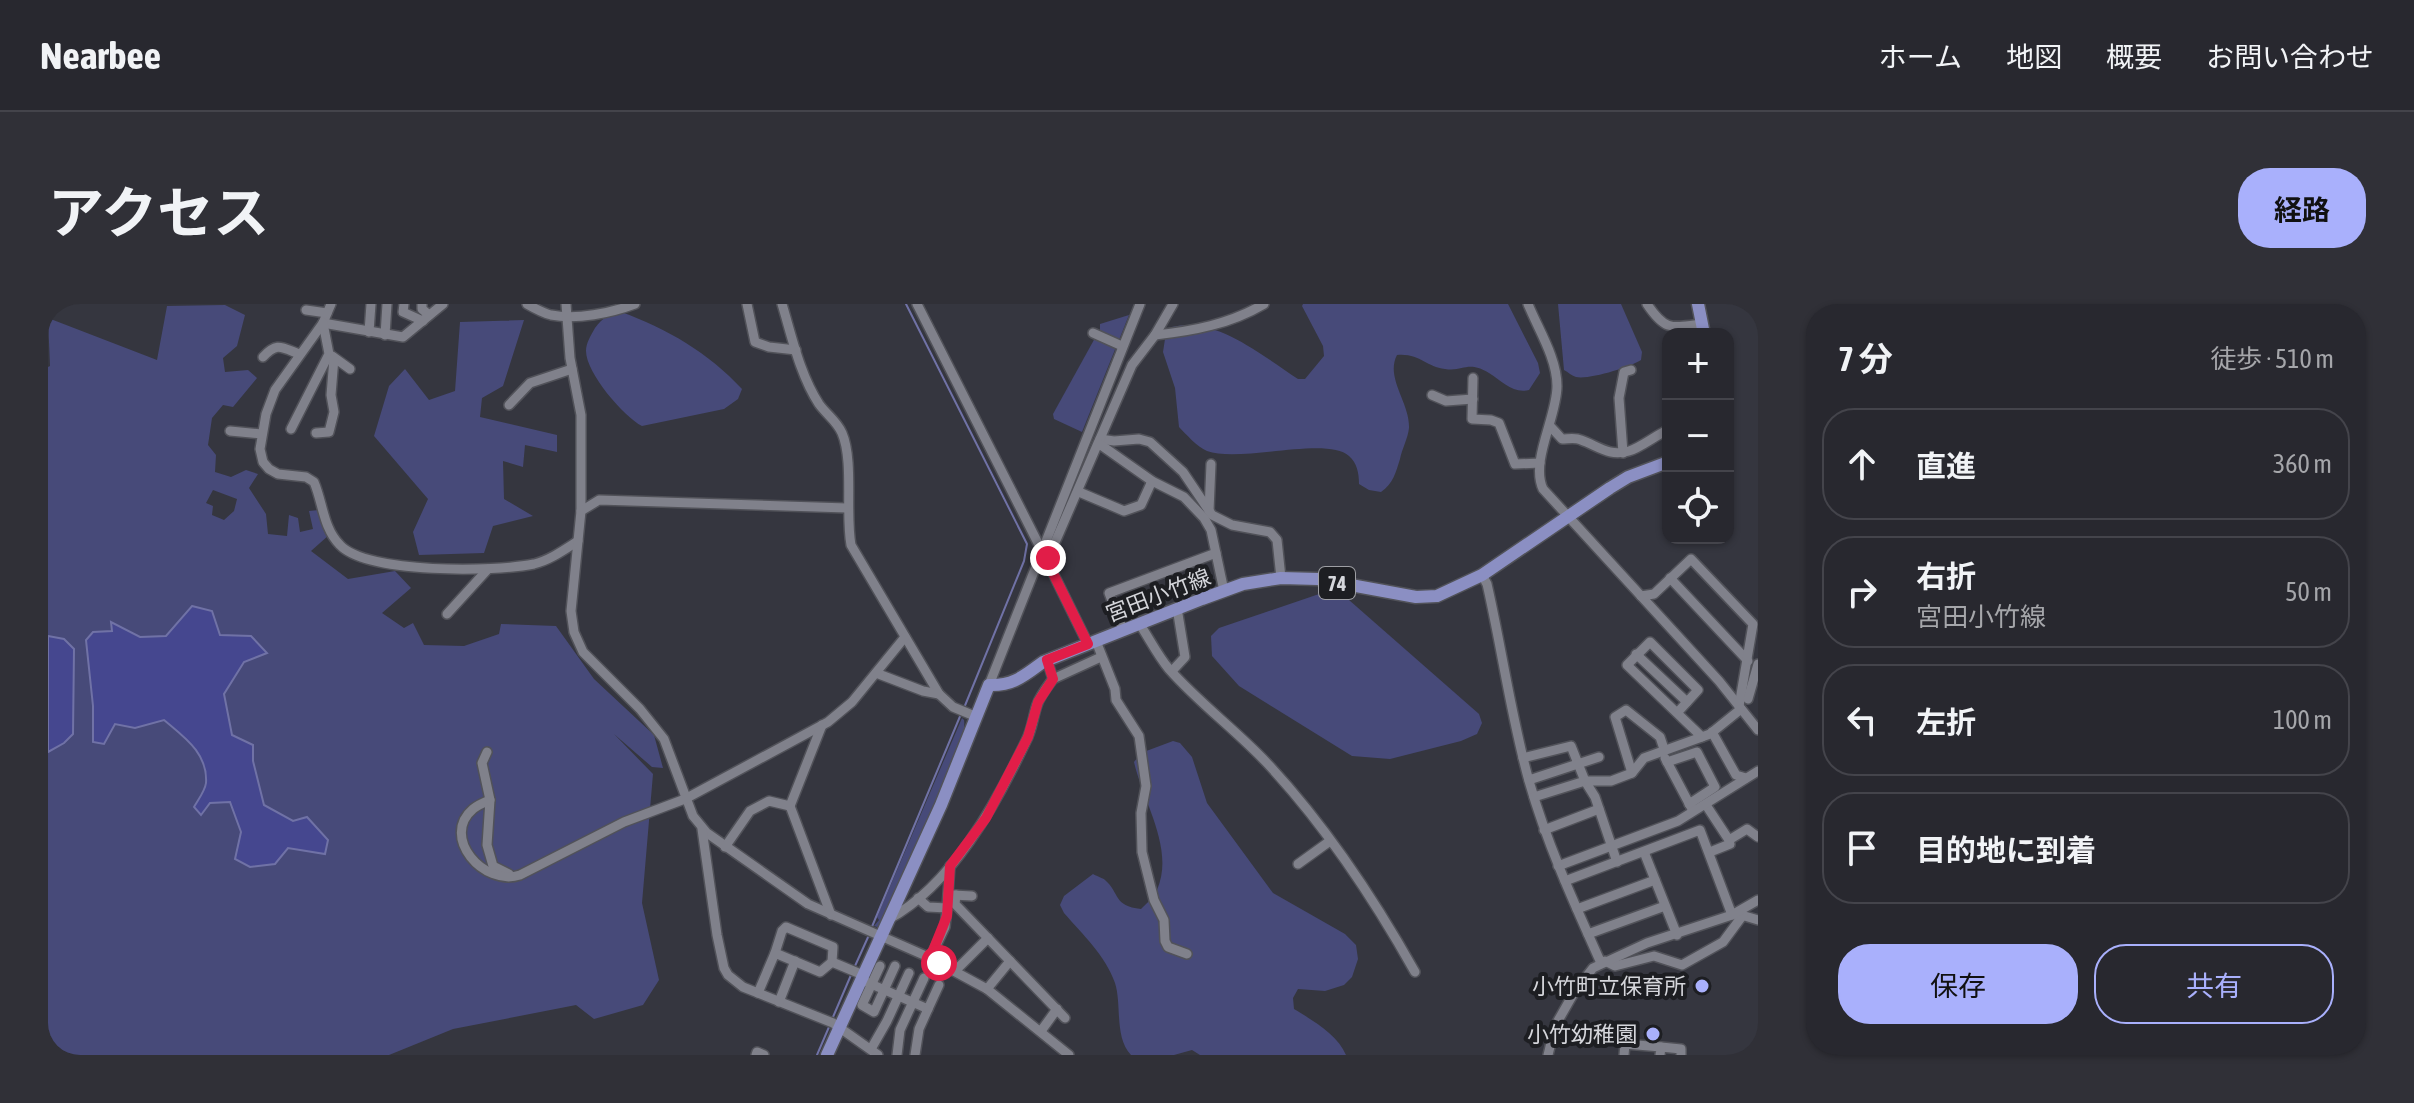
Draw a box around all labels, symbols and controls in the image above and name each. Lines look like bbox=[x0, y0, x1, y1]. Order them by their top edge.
text: Nearbee bbox=[40, 34, 161, 77]
text: ホーム bbox=[1879, 41, 1962, 73]
text: 地図 bbox=[2006, 41, 2062, 73]
text: 概要 bbox=[2106, 41, 2162, 73]
text: お問い合わせ bbox=[2206, 41, 2374, 73]
button: 経路 bbox=[2238, 168, 2366, 248]
text: アクセス bbox=[48, 181, 269, 245]
map controls bbox=[1662, 328, 1734, 544]
button: + bbox=[1662, 328, 1734, 400]
text: 7 分 bbox=[1838, 339, 1893, 378]
text: 徒歩 · 510 m bbox=[2210, 344, 2334, 374]
button: − bbox=[1662, 400, 1734, 472]
icon: ahead bbox=[1840, 442, 1884, 486]
text: 直進 bbox=[1916, 449, 1976, 483]
text: 360 m bbox=[2273, 449, 2332, 479]
button: locate bbox=[1662, 472, 1734, 544]
route end bbox=[1030, 540, 1066, 576]
text: 右折 bbox=[1916, 559, 1976, 593]
street label: 宮田小竹線 bbox=[1102, 563, 1214, 627]
road number: 74 bbox=[1319, 567, 1355, 599]
icon: right bbox=[1840, 570, 1884, 614]
text: 50 m bbox=[2285, 577, 2332, 607]
text: 宮田小竹線 bbox=[1916, 602, 2046, 632]
icon: left bbox=[1840, 698, 1884, 742]
text: 左折 bbox=[1916, 705, 1976, 739]
text: 100 m bbox=[2273, 705, 2332, 735]
icon: arrive bbox=[1840, 826, 1884, 870]
text: 目的地に到着 bbox=[1916, 833, 2096, 867]
button: 保存 bbox=[1838, 944, 2078, 1024]
button: 共有 bbox=[2094, 944, 2334, 1024]
route start bbox=[921, 945, 957, 981]
place label: 小竹町立保育所 bbox=[1532, 973, 1686, 999]
marker: 小竹町立保育所 bbox=[1693, 977, 1711, 995]
place label: 小竹幼稚園 bbox=[1527, 1021, 1637, 1047]
marker: 小竹幼稚園 bbox=[1644, 1025, 1662, 1043]

